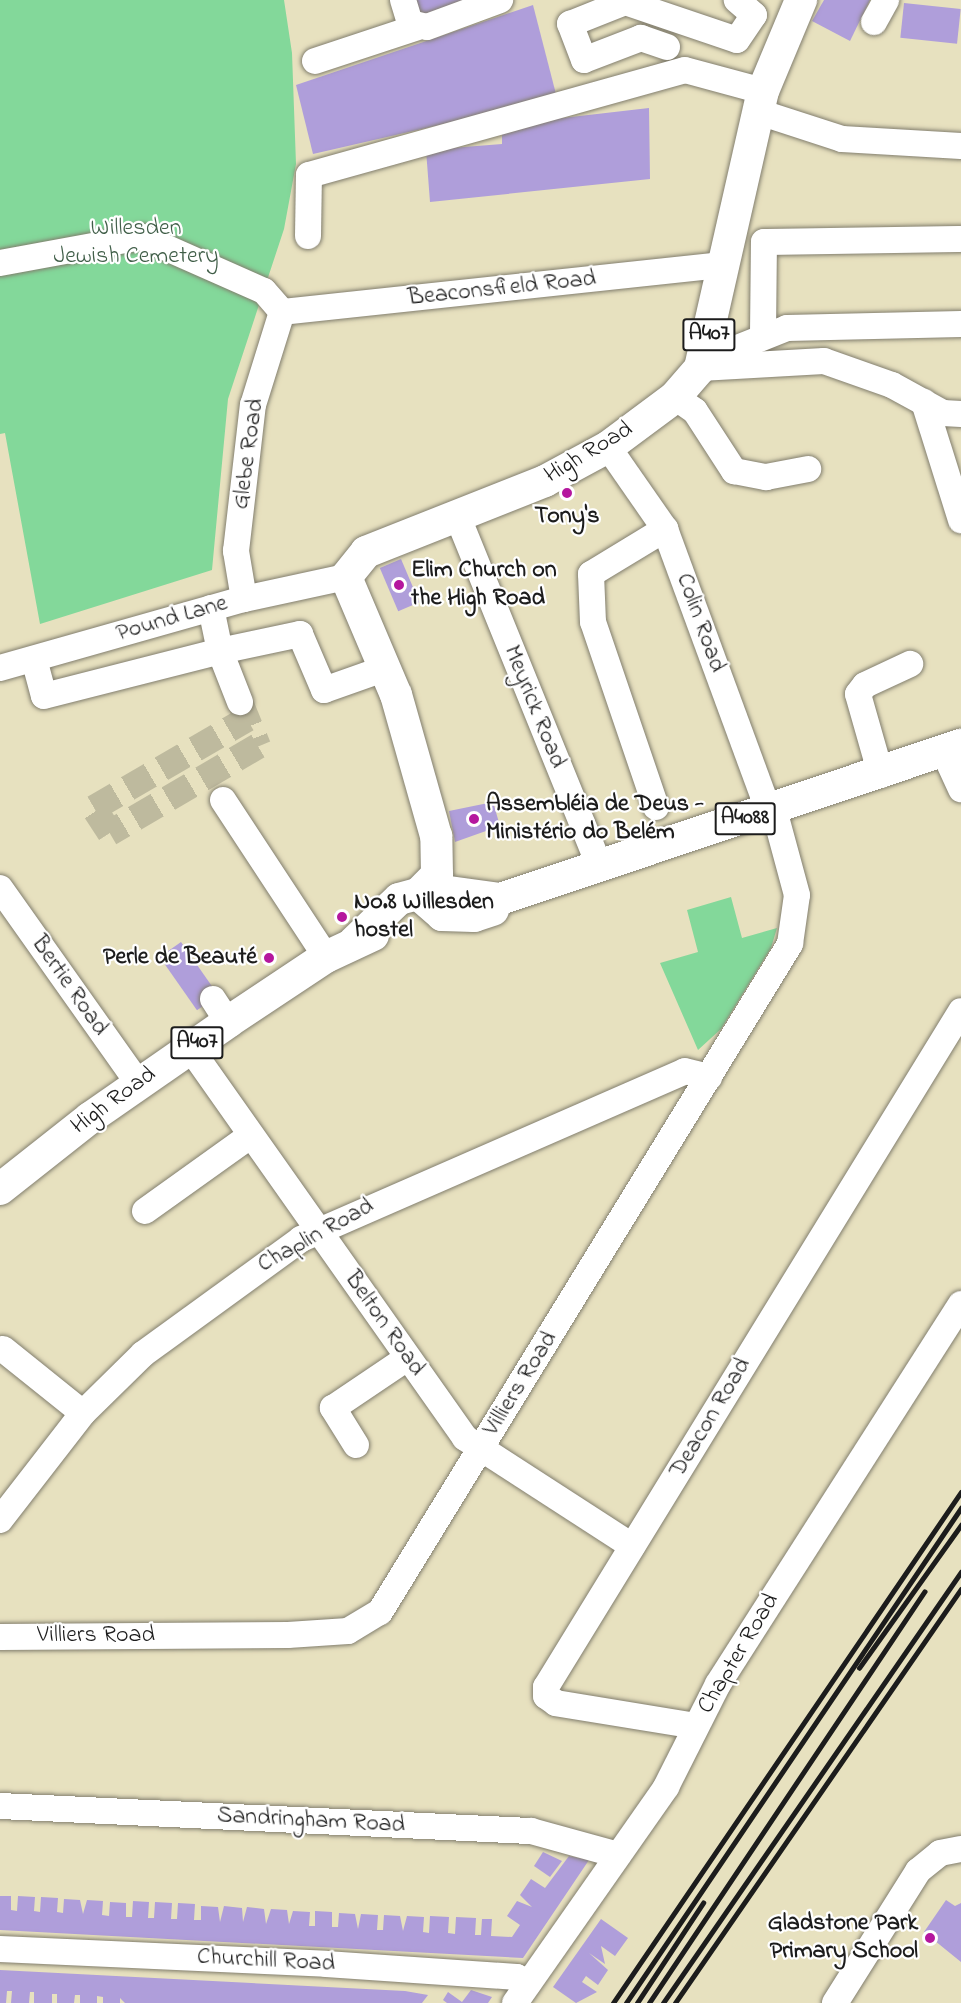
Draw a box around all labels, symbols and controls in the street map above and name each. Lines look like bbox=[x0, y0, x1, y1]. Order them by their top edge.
park label: Willesden Jewish Cemetery bbox=[53, 215, 219, 271]
street label: Beaconsfield Road bbox=[407, 265, 597, 313]
road number: A407 bbox=[682, 316, 736, 354]
street label: Glebe Road bbox=[227, 397, 271, 511]
street label: High Road bbox=[540, 415, 638, 491]
marker: Tony's bbox=[560, 486, 574, 500]
place label: Tony's bbox=[534, 503, 600, 531]
place label: Elim Church on the High Road bbox=[411, 557, 557, 613]
street label: Colin Road bbox=[669, 570, 731, 676]
marker: Elim Church on the High Road bbox=[392, 578, 406, 592]
street label: Pound Lane bbox=[113, 589, 231, 649]
street label: Meyrick Road bbox=[496, 641, 572, 773]
place label: Assembléia de Deus - Ministério do Belém bbox=[486, 791, 704, 847]
road number: A4088 bbox=[714, 800, 777, 838]
marker: Assembléia de Deus - Ministério do Belém bbox=[467, 812, 481, 826]
place label: No.8 Willesden hostel bbox=[354, 889, 494, 945]
marker: No.8 Willesden hostel bbox=[335, 910, 349, 924]
street label: Bertie Road bbox=[24, 930, 114, 1042]
place label: Perle de Beauté bbox=[103, 944, 257, 972]
marker: Perle de Beauté bbox=[262, 951, 276, 965]
road number: A407 bbox=[170, 1024, 224, 1062]
street label: High Road bbox=[66, 1061, 162, 1141]
street label: Chaplin Road bbox=[253, 1192, 379, 1280]
street label: Belton Road bbox=[337, 1266, 431, 1382]
street label: Villiers Road bbox=[478, 1326, 564, 1442]
street label: Deacon Road bbox=[664, 1353, 758, 1483]
street label: Chapter Road bbox=[692, 1589, 786, 1719]
street label: Villiers Road bbox=[37, 1622, 155, 1650]
street label: Sandringham Road bbox=[216, 1802, 406, 1840]
place label: Gladstone Park Primary School bbox=[768, 1910, 918, 1966]
marker: Gladstone Park Primary School bbox=[923, 1931, 937, 1945]
street label: Churchill Road bbox=[196, 1943, 336, 1979]

